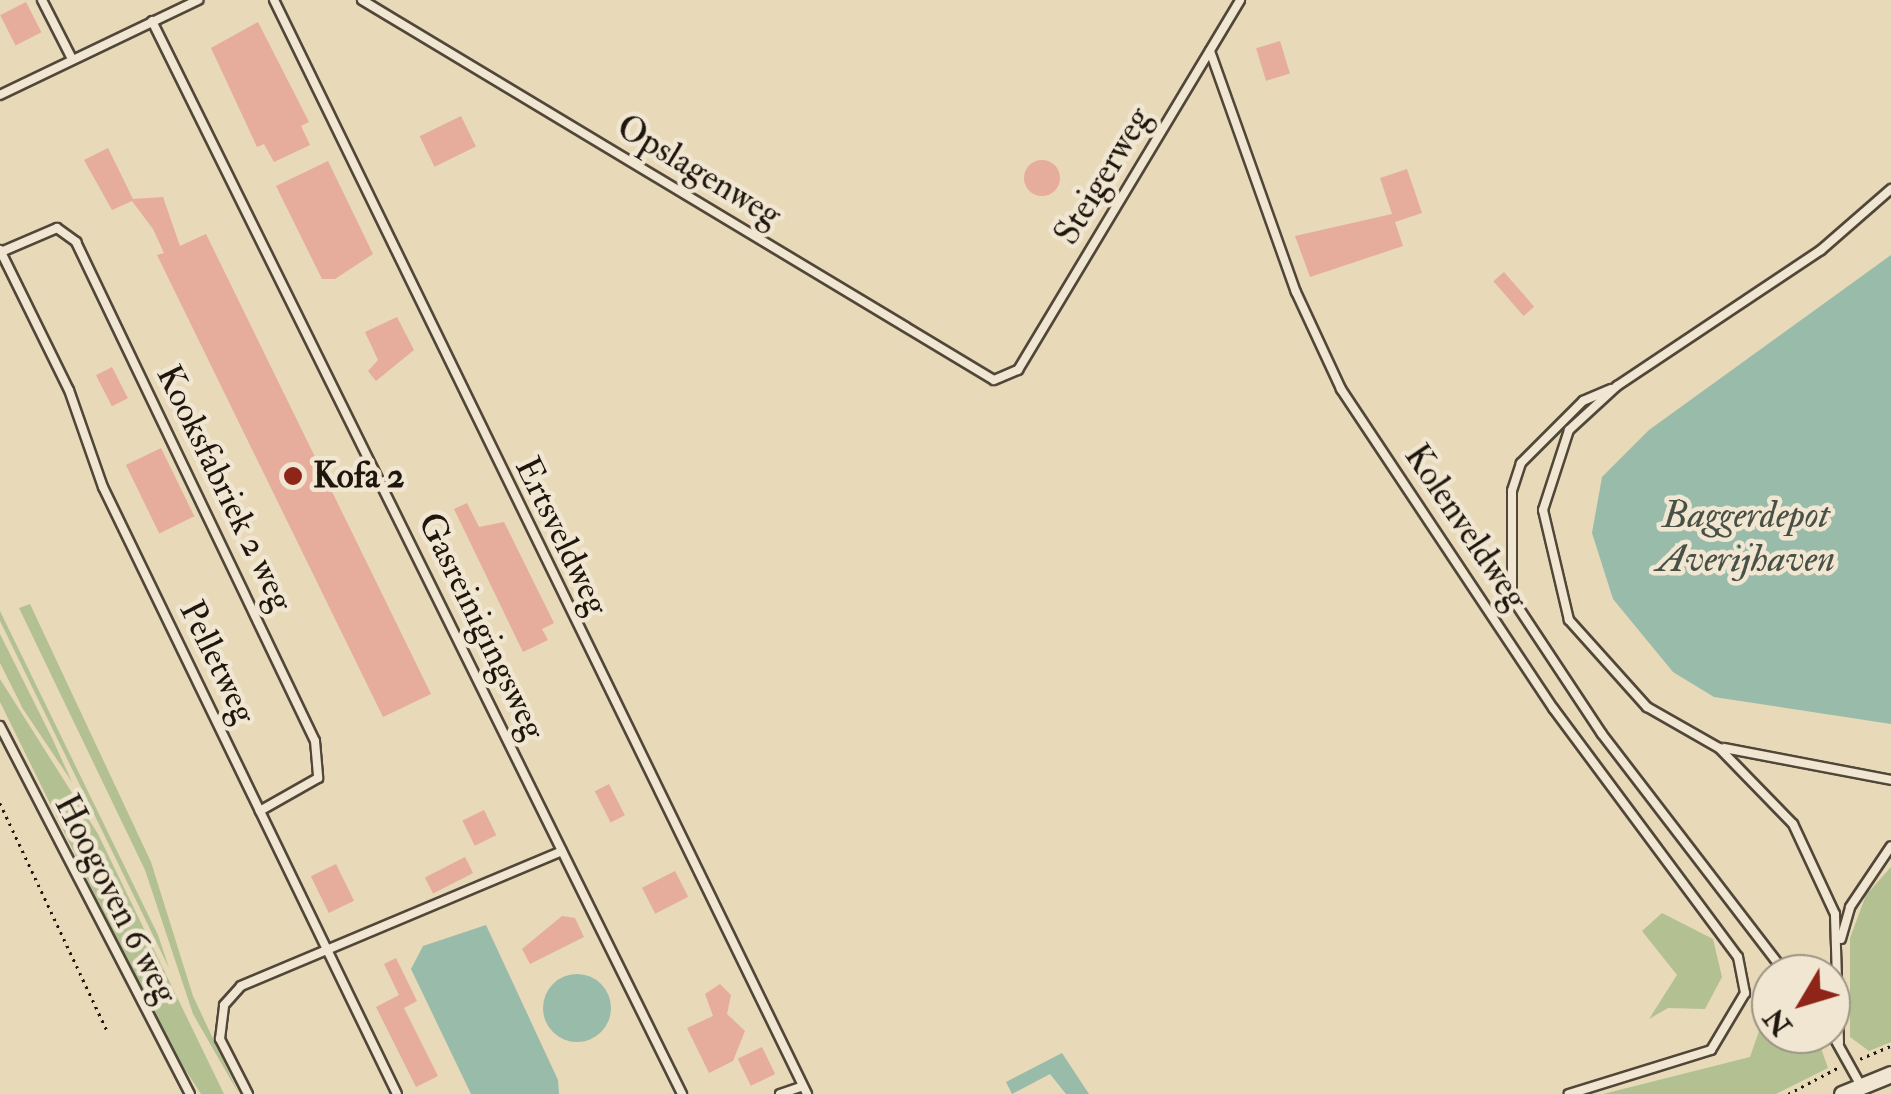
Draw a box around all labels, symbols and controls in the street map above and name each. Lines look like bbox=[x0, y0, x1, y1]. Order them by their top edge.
street label: Steigerweg bbox=[1046, 100, 1160, 252]
street label: Opslagenweg bbox=[609, 106, 789, 236]
street label: Kooksfabriek 2 weg bbox=[147, 358, 303, 618]
street label: Kolenveldweg bbox=[1395, 436, 1537, 618]
street label: Ertsveldweg bbox=[506, 450, 618, 622]
place label: Kofa 2 bbox=[313, 455, 405, 497]
marker: Kofa 2 bbox=[282, 465, 304, 487]
water label: Baggerdepot Averijhaven bbox=[1657, 493, 1835, 582]
street label: Gasreinigingsweg bbox=[409, 506, 555, 746]
street label: Pelletweg bbox=[170, 594, 266, 730]
street label: Hoogoven 6 weg bbox=[45, 788, 187, 1010]
north arrow bbox=[1751, 954, 1851, 1054]
text: N bbox=[1757, 1001, 1800, 1042]

